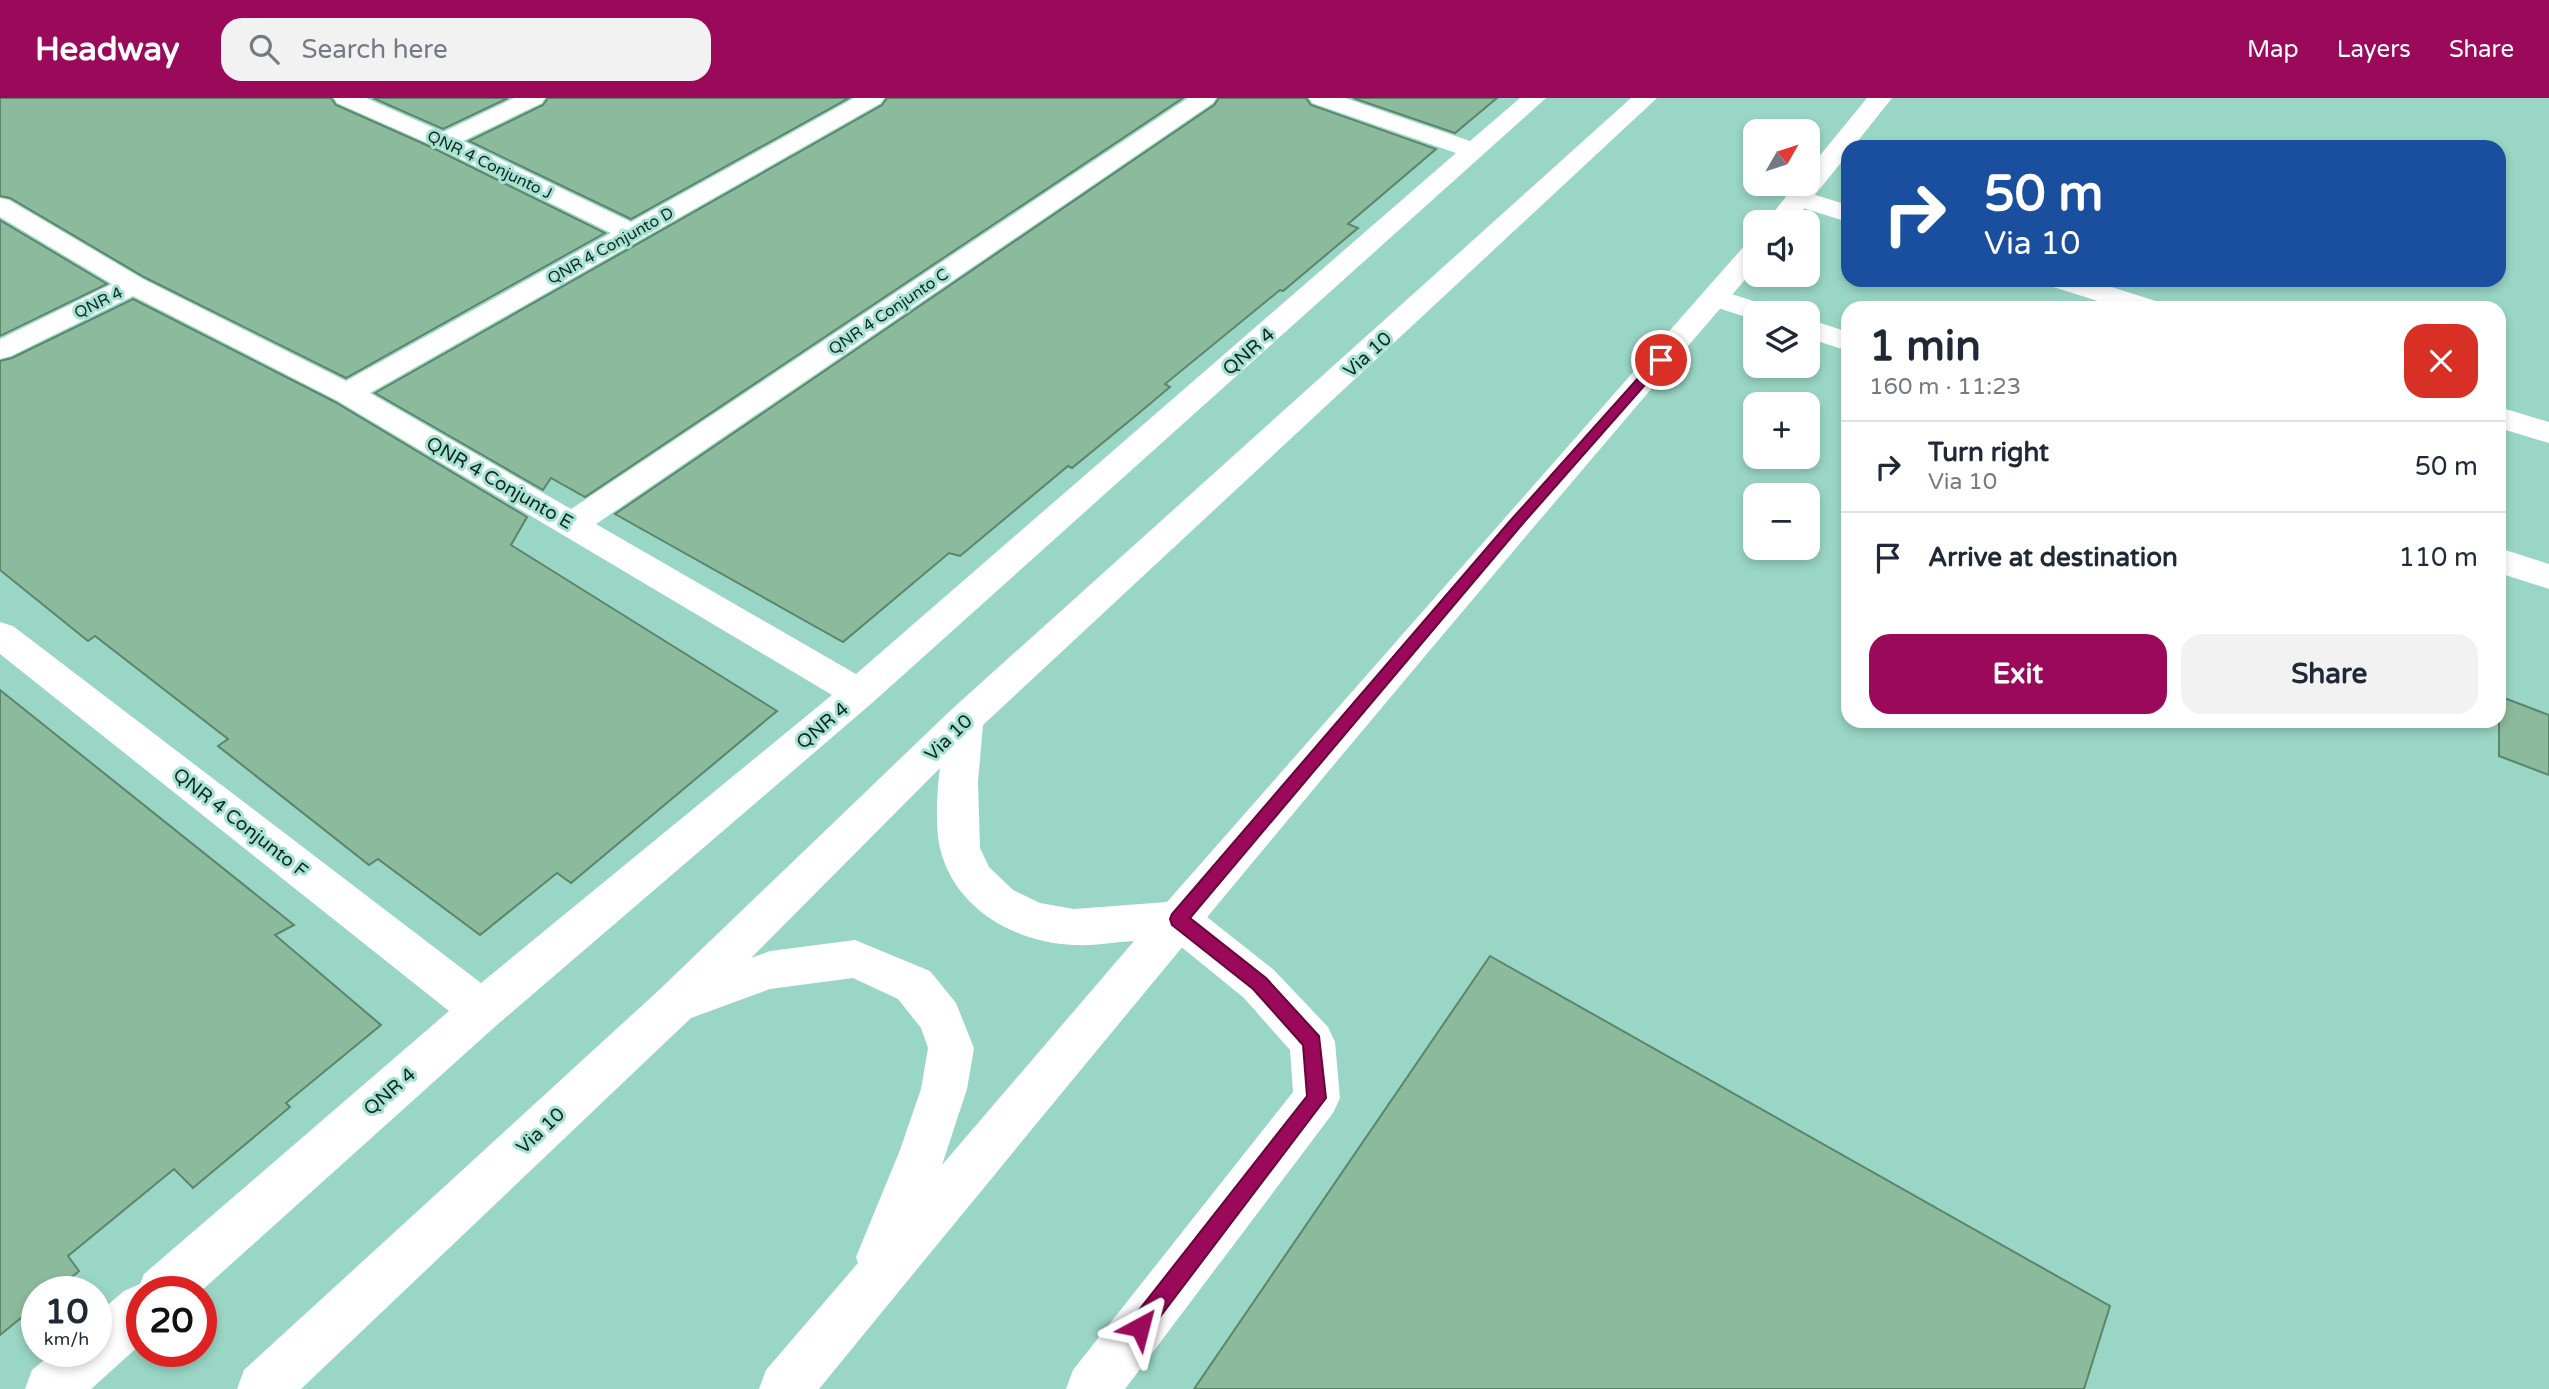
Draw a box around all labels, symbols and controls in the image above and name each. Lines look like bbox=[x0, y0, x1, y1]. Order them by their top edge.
search box bbox=[221, 18, 711, 81]
text: Headway bbox=[35, 30, 179, 69]
icon: search bbox=[245, 30, 283, 68]
text: Search here bbox=[301, 34, 448, 65]
text: Map bbox=[2247, 35, 2299, 64]
text: Layers bbox=[2337, 35, 2411, 64]
text: Share bbox=[2449, 35, 2514, 64]
north arrow bbox=[1743, 119, 1820, 196]
map controls bbox=[1743, 119, 1820, 560]
street label: QNR 4 Conjunto J bbox=[424, 126, 555, 204]
text: 50 m bbox=[1984, 165, 2103, 224]
icon: right bbox=[1869, 168, 1960, 259]
street label: QNR 4 Conjunto D bbox=[544, 203, 677, 289]
button: sound bbox=[1743, 210, 1820, 287]
text: Via 10 bbox=[1984, 225, 2080, 263]
street label: QNR 4 Conjunto C bbox=[825, 264, 952, 359]
street label: QNR 4 bbox=[71, 283, 126, 323]
button: layers bbox=[1743, 301, 1820, 378]
text: 1 min bbox=[1869, 321, 1981, 372]
street label: QNR 4 bbox=[1218, 323, 1279, 380]
button: close bbox=[2404, 324, 2478, 398]
street label: Via 10 bbox=[1339, 327, 1396, 382]
pin bbox=[1631, 330, 1691, 390]
icon: arrive bbox=[1642, 341, 1680, 379]
text: 160 m · 11:23 bbox=[1869, 373, 2021, 401]
button: + bbox=[1743, 392, 1820, 469]
street label: QNR 4 Conjunto E bbox=[422, 432, 577, 534]
text: Turn right bbox=[1928, 437, 2049, 468]
icon: right bbox=[1869, 448, 1907, 486]
text: 50 m bbox=[2415, 451, 2478, 482]
text: Via 10 bbox=[1928, 468, 1997, 496]
button: − bbox=[1743, 483, 1820, 560]
icon: arrive bbox=[1869, 539, 1907, 577]
text: Arrive at destination bbox=[1928, 542, 2178, 573]
text: 110 m bbox=[2398, 542, 2478, 573]
button: Exit bbox=[1869, 634, 2167, 714]
button: Share bbox=[2181, 634, 2478, 714]
street label: QNR 4 bbox=[792, 698, 853, 754]
street label: Via 10 bbox=[920, 710, 977, 766]
street label: QNR 4 Conjunto F bbox=[169, 763, 312, 882]
street label: QNR 4 bbox=[359, 1063, 420, 1120]
street label: Via 10 bbox=[512, 1103, 569, 1158]
speed limit sign: 20 bbox=[126, 1276, 217, 1367]
position arrow bbox=[1103, 1290, 1177, 1364]
text: 10 bbox=[45, 1291, 88, 1333]
text: km/h bbox=[44, 1328, 89, 1350]

